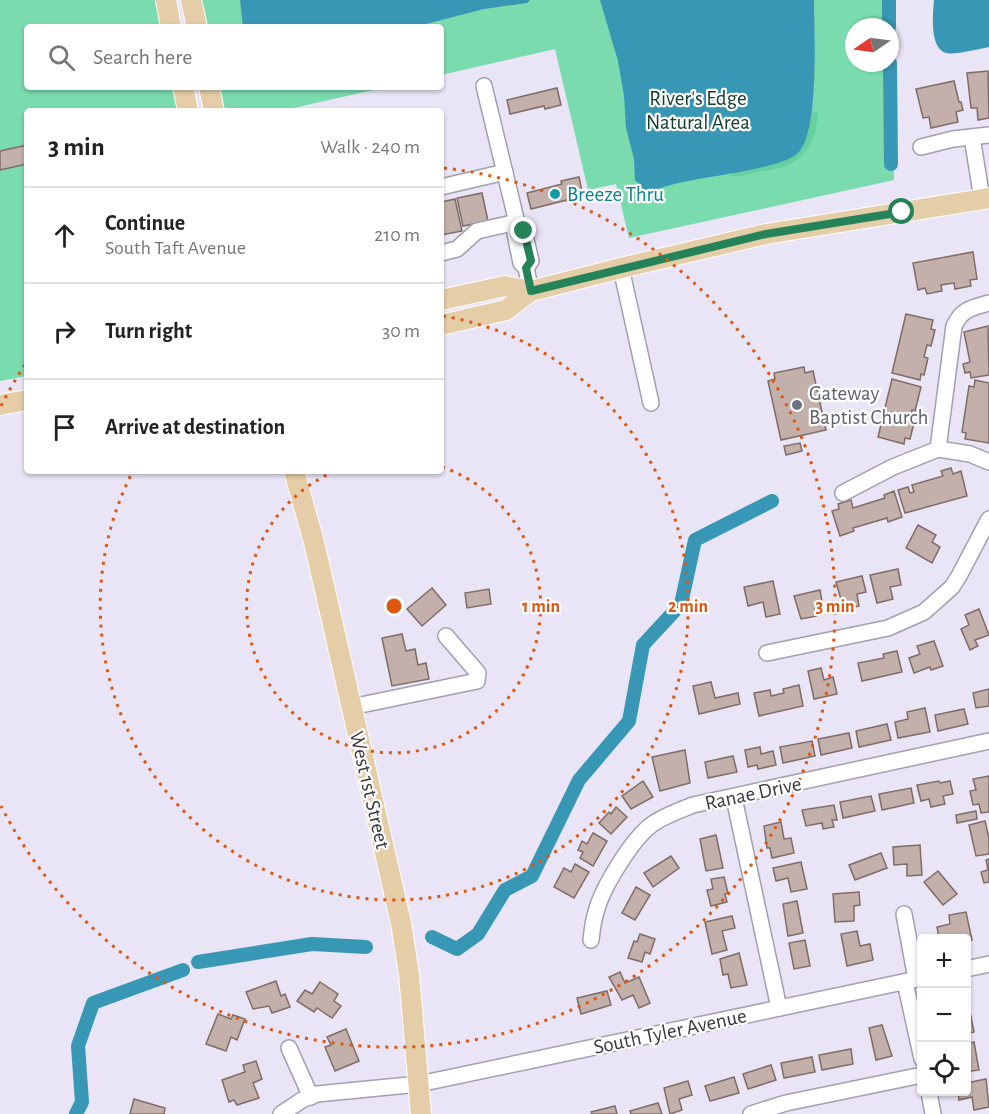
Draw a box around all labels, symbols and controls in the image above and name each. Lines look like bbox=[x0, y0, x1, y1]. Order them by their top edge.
north arrow bbox=[845, 18, 899, 72]
search box bbox=[24, 24, 444, 90]
icon: search bbox=[45, 41, 78, 74]
text: Search here bbox=[93, 46, 192, 68]
park label: River's Edge Natural Area bbox=[646, 88, 750, 133]
text: 3 min bbox=[48, 134, 105, 160]
text: Walk · 240 m bbox=[320, 137, 420, 157]
place label: Breeze Thru bbox=[567, 184, 664, 205]
marker: Breeze Thru bbox=[548, 187, 562, 201]
route start bbox=[888, 198, 914, 224]
text: Continue bbox=[105, 212, 185, 234]
route end bbox=[510, 217, 536, 243]
icon: ahead bbox=[48, 219, 81, 252]
text: 210 m bbox=[374, 225, 420, 245]
text: South Taft Avenue bbox=[105, 238, 246, 258]
icon: right bbox=[48, 315, 81, 348]
text: Turn right bbox=[105, 320, 192, 342]
text: 30 m bbox=[382, 321, 420, 341]
place label: Gateway Baptist Church bbox=[809, 383, 929, 428]
marker: Gateway Baptist Church bbox=[790, 398, 804, 412]
icon: arrive bbox=[48, 411, 81, 444]
text: Arrive at destination bbox=[105, 416, 285, 438]
centre of rings bbox=[384, 596, 404, 616]
text: 1 min bbox=[522, 598, 560, 616]
text: 2 min bbox=[668, 598, 708, 616]
text: 3 min bbox=[815, 598, 855, 616]
street label: West 1st Street bbox=[346, 729, 393, 851]
street label: Ranae Drive bbox=[703, 773, 803, 814]
map controls bbox=[917, 934, 971, 1096]
button: + bbox=[917, 934, 971, 988]
button: − bbox=[917, 988, 971, 1042]
street label: South Tyler Avenue bbox=[592, 1005, 748, 1058]
button: locate bbox=[917, 1042, 971, 1096]

